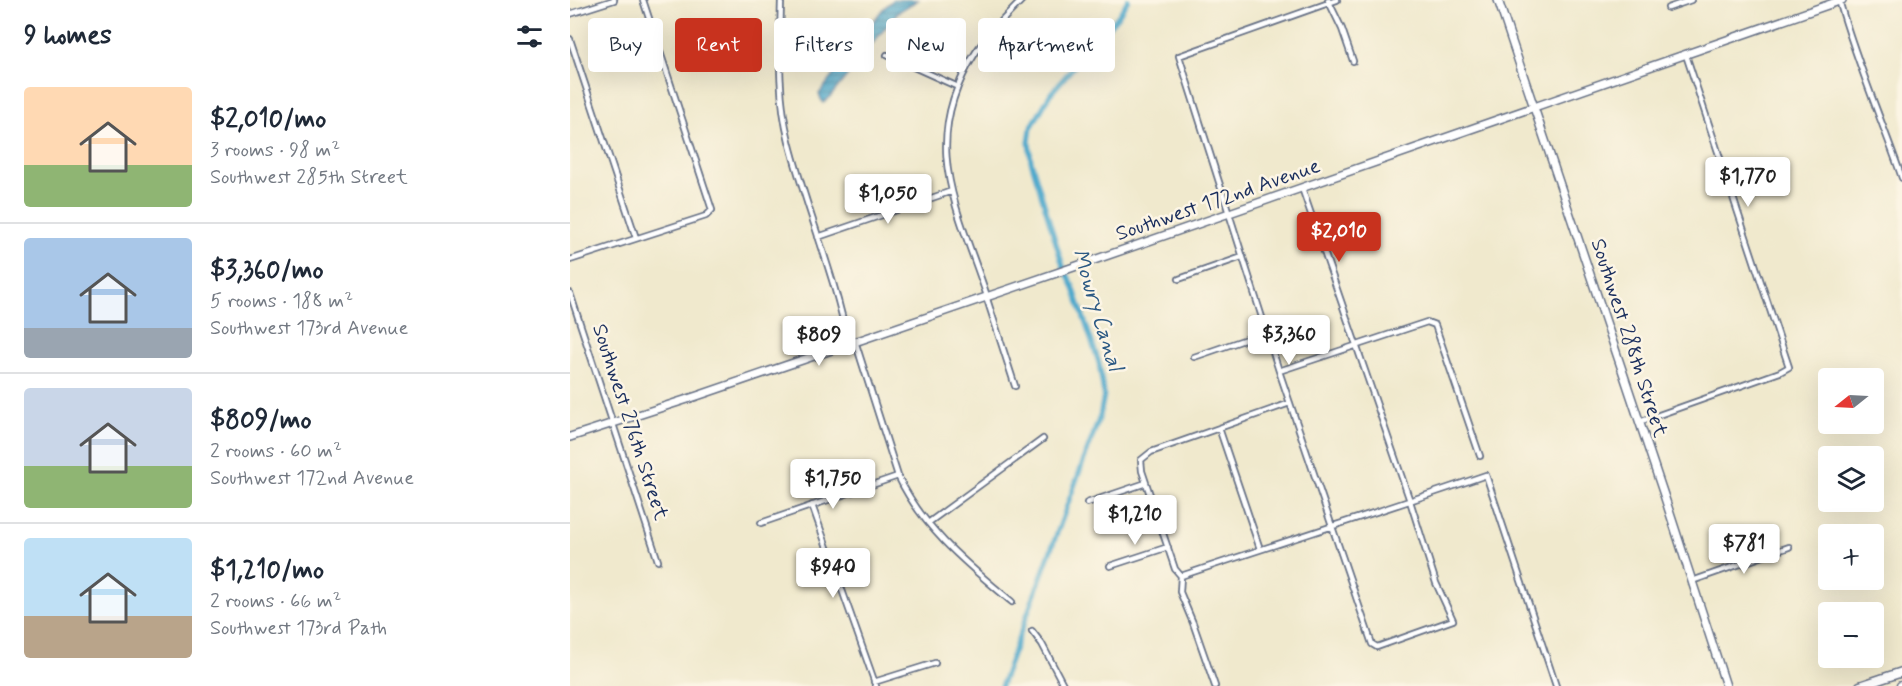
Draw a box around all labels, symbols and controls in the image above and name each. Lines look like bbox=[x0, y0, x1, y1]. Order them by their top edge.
chip: Buy bbox=[588, 18, 663, 72]
chip: Rent bbox=[675, 18, 762, 72]
chip: Filters bbox=[774, 18, 874, 72]
chip: New bbox=[886, 18, 966, 72]
chip: Apartment bbox=[978, 18, 1115, 72]
text: 9 homes bbox=[24, 19, 112, 53]
icon: filters bbox=[513, 20, 546, 53]
text: $2,010/mo bbox=[210, 103, 326, 137]
icon: home bbox=[72, 111, 144, 183]
text: 3 rooms · 98 m² bbox=[210, 137, 340, 164]
street label: Southwest 172nd Avenue bbox=[1112, 152, 1324, 248]
pin: $1,770 bbox=[1699, 157, 1797, 208]
text: $1,770 bbox=[1719, 163, 1777, 190]
text: Southwest 285th Street bbox=[210, 164, 408, 191]
pin: $1,050 bbox=[839, 174, 937, 225]
text: $1,050 bbox=[859, 180, 917, 207]
pin: $2,010 bbox=[1290, 212, 1388, 263]
text: $2,010 bbox=[1311, 218, 1367, 245]
street label: Southwest 288th Street bbox=[1584, 235, 1675, 442]
water label: Mowry Canal bbox=[1065, 245, 1129, 376]
text: $3,360/mo bbox=[210, 254, 324, 288]
icon: home bbox=[72, 262, 144, 334]
text: 5 rooms · 188 m² bbox=[210, 288, 353, 315]
text: Southwest 173rd Avenue bbox=[210, 315, 408, 342]
pin: $3,360 bbox=[1240, 315, 1338, 366]
pin: $809 bbox=[783, 316, 855, 367]
street label: Southwest 276th Street bbox=[585, 320, 675, 524]
text: $3,360 bbox=[1262, 321, 1316, 348]
text: $809 bbox=[796, 322, 842, 349]
north arrow bbox=[1818, 368, 1884, 434]
map controls bbox=[1818, 368, 1884, 668]
text: $809/mo bbox=[210, 404, 312, 438]
icon: home bbox=[72, 412, 144, 484]
text: 2 rooms · 60 m² bbox=[210, 438, 342, 465]
button: layers bbox=[1818, 446, 1884, 512]
pin: $1,750 bbox=[784, 459, 882, 510]
text: Southwest 172nd Avenue bbox=[210, 465, 414, 492]
text: $1,750 bbox=[804, 465, 862, 492]
pin: $1,210 bbox=[1086, 495, 1184, 546]
text: $1,210 bbox=[1108, 501, 1162, 528]
pin: $781 bbox=[1708, 524, 1780, 575]
button: + bbox=[1818, 524, 1884, 590]
text: $781 bbox=[1723, 530, 1765, 557]
pin: $940 bbox=[797, 548, 869, 599]
text: $1,210/mo bbox=[210, 554, 324, 588]
text: $940 bbox=[810, 554, 856, 581]
icon: home bbox=[72, 562, 144, 634]
text: 2 rooms · 66 m² bbox=[210, 588, 341, 615]
button: − bbox=[1818, 602, 1884, 668]
text: Southwest 173rd Path bbox=[210, 615, 387, 642]

